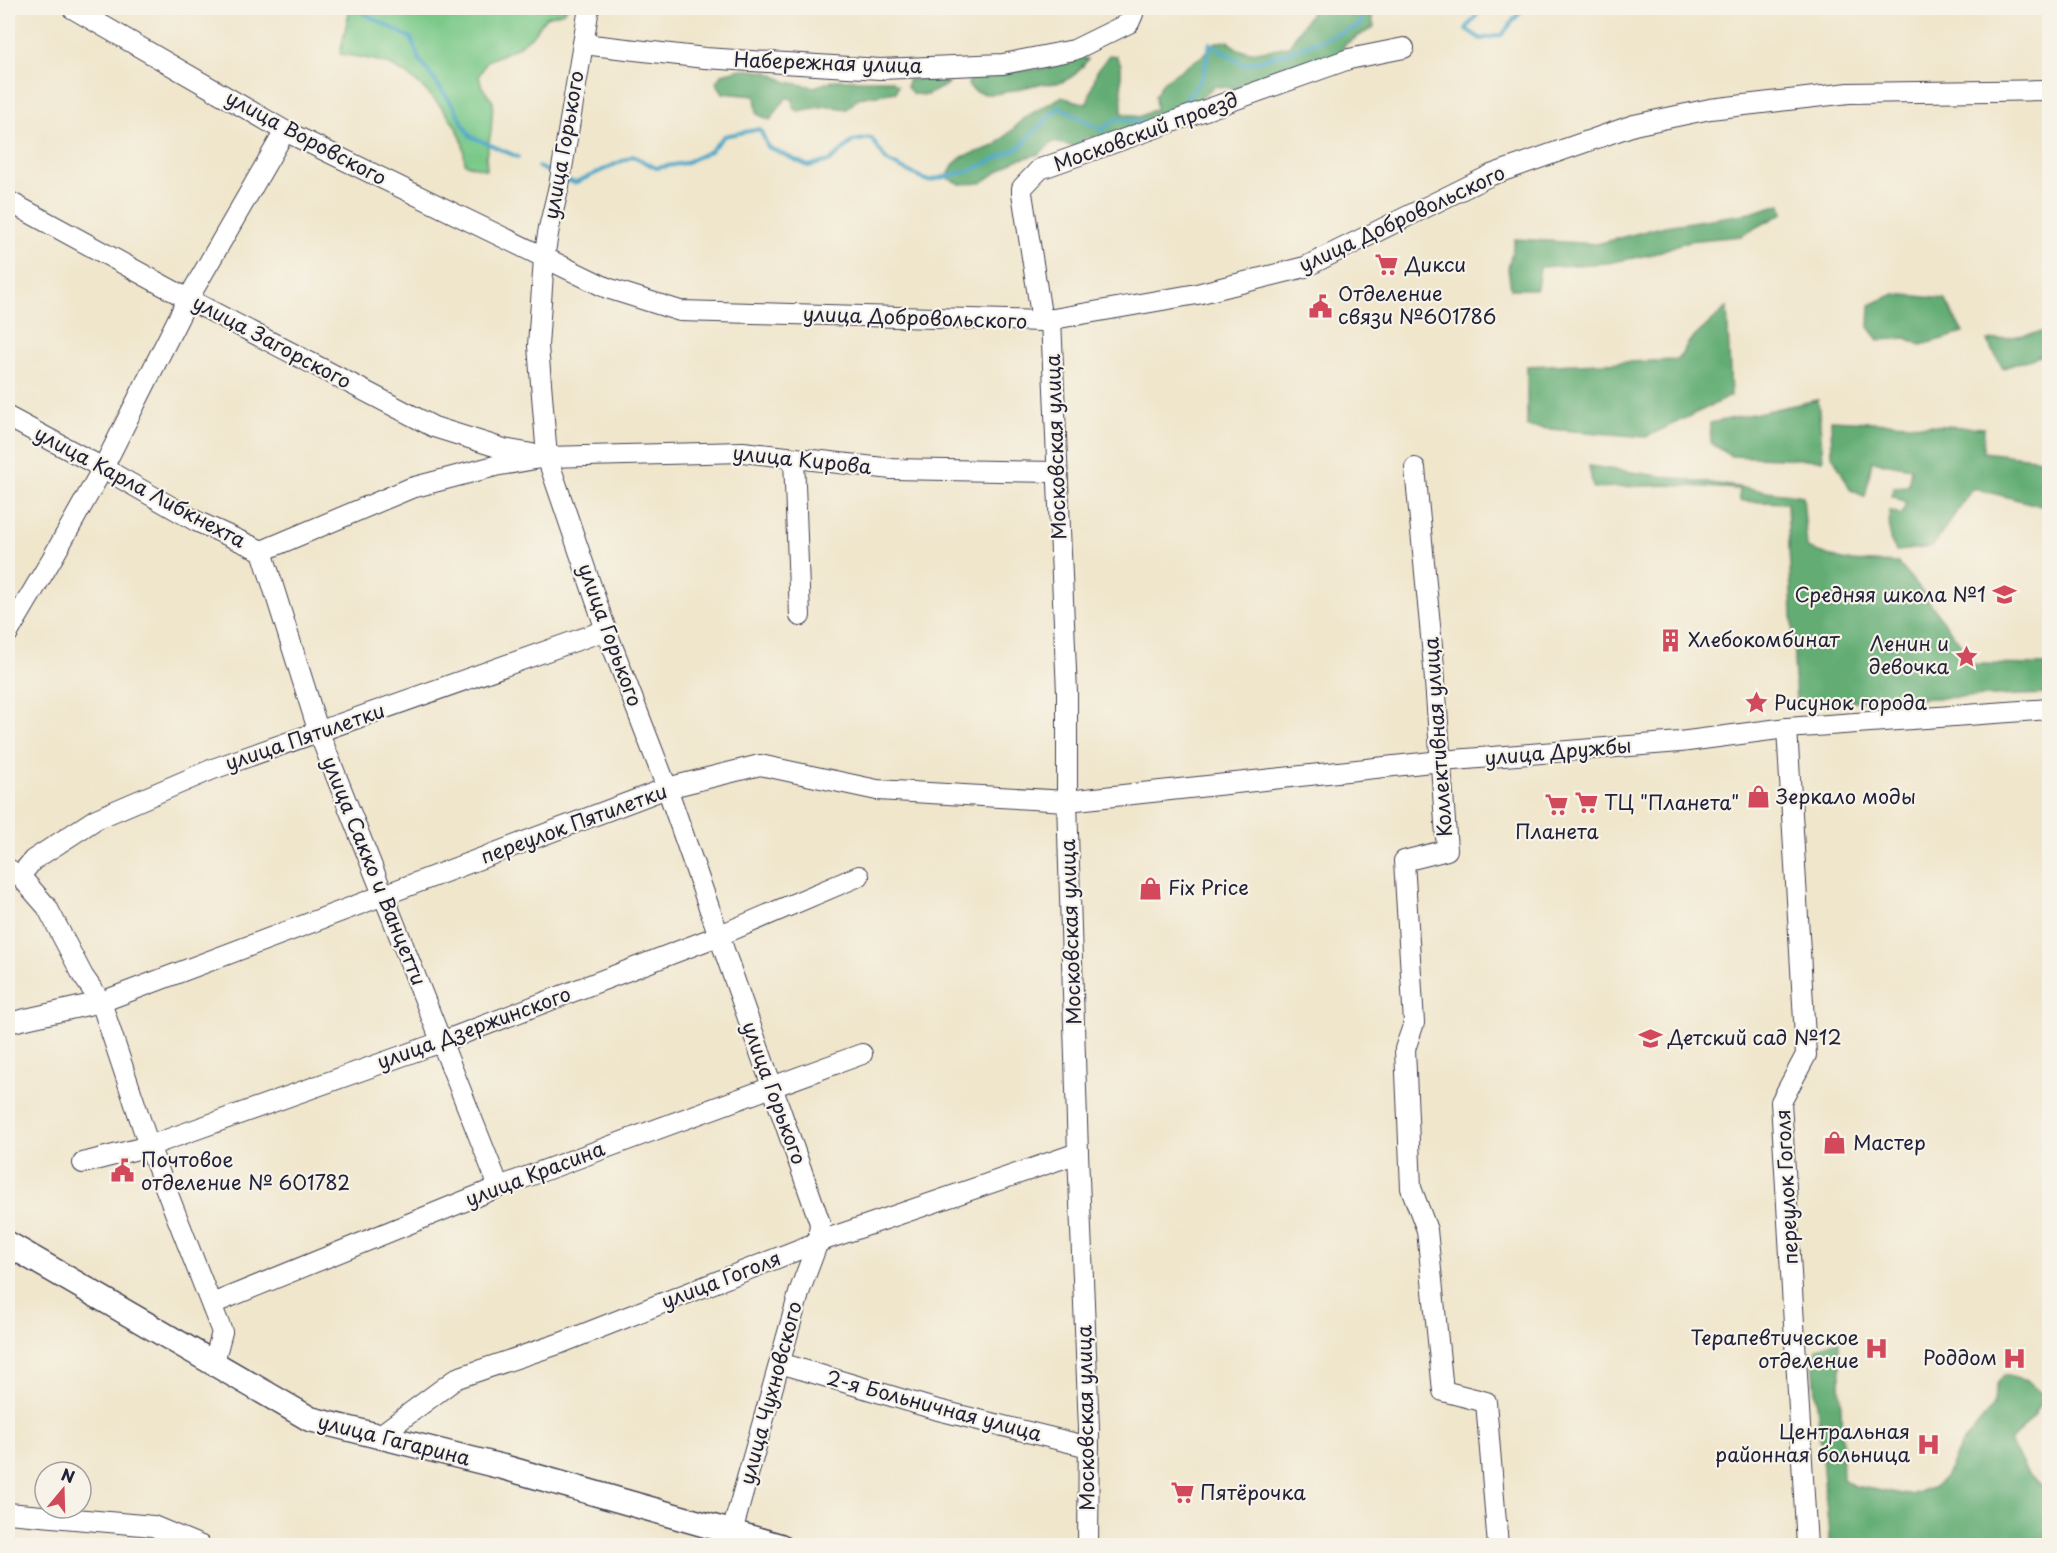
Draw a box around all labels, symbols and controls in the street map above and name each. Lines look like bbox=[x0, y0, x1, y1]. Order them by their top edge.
street label: Набережная улица bbox=[733, 44, 923, 80]
street label: улица Горького bbox=[535, 68, 591, 222]
street label: улица Воровского bbox=[221, 82, 392, 192]
street label: Московский проезд bbox=[1049, 84, 1242, 178]
street label: улица Добровольского bbox=[1293, 157, 1510, 279]
place label: Дикси bbox=[1404, 249, 1466, 279]
supermarket icon: Дикси bbox=[1374, 252, 1400, 278]
place label: Отделение связи №601786 bbox=[1338, 278, 1496, 331]
street label: улица Загорского bbox=[188, 287, 357, 396]
public building icon: Отделение связи №601786 bbox=[1307, 293, 1333, 319]
street label: улица Добровольского bbox=[802, 298, 1028, 336]
street label: Московская улица bbox=[1037, 353, 1073, 540]
street label: улица Карла Либкнехта bbox=[29, 418, 252, 555]
street label: улица Кирова bbox=[731, 437, 873, 481]
street label: улица Горького bbox=[571, 559, 651, 711]
place label: Средняя школа №1 bbox=[1794, 579, 1986, 609]
school or university icon: Средняя школа №1 bbox=[1991, 582, 2017, 608]
place label: Хлебокомбинат bbox=[1688, 624, 1841, 654]
building icon: Хлебокомбинат bbox=[1657, 627, 1683, 653]
place label: Ленин и девочка bbox=[1869, 628, 1949, 681]
street label: Коллективная улица bbox=[1415, 636, 1459, 838]
place icon: Ленин и девочка bbox=[1954, 643, 1980, 669]
place label: Рисунок города bbox=[1774, 687, 1928, 717]
place icon: Рисунок города bbox=[1743, 690, 1769, 716]
street label: улица Пятилетки bbox=[221, 695, 389, 777]
street label: улица Дружбы bbox=[1483, 730, 1633, 772]
street label: улица Сакко и Ванцетти bbox=[315, 751, 435, 990]
street label: переулок Пятилетки bbox=[476, 775, 671, 871]
place label: Зеркало моды bbox=[1776, 781, 1916, 811]
shop icon: Зеркало моды bbox=[1745, 784, 1771, 810]
place label: ТЦ "Планета" bbox=[1604, 787, 1739, 817]
supermarket icon: ТЦ "Планета" bbox=[1573, 790, 1599, 816]
supermarket icon: Планета bbox=[1544, 792, 1570, 818]
place label: Планета bbox=[1515, 816, 1599, 846]
street label: Московская улица bbox=[1052, 838, 1088, 1025]
place label: Fix Price bbox=[1168, 872, 1249, 902]
shop icon: Fix Price bbox=[1137, 875, 1163, 901]
street label: улица Дзержинского bbox=[372, 978, 575, 1076]
street label: улица Горького bbox=[735, 1017, 815, 1169]
place label: Детский сад №12 bbox=[1667, 1022, 1842, 1052]
school or university icon: Детский сад №12 bbox=[1637, 1025, 1663, 1051]
street label: переулок Гоголя bbox=[1767, 1109, 1805, 1265]
place label: Мастер bbox=[1853, 1127, 1926, 1157]
shop icon: Мастер bbox=[1822, 1130, 1848, 1156]
street label: улица Красина bbox=[461, 1133, 609, 1213]
place label: Почтовое отделение № 601782 bbox=[141, 1144, 350, 1197]
public building icon: Почтовое отделение № 601782 bbox=[110, 1158, 136, 1184]
street label: улица Гоголя bbox=[656, 1243, 785, 1316]
street label: улица Чухновского bbox=[731, 1298, 809, 1488]
place label: Терапевтическое отделение bbox=[1691, 1322, 1859, 1375]
street label: Московская улица bbox=[1068, 1324, 1102, 1511]
hospital icon: Терапевтическое отделение bbox=[1864, 1336, 1890, 1362]
place label: Роддом bbox=[1923, 1342, 1997, 1372]
hospital icon: Роддом bbox=[2002, 1345, 2028, 1371]
street label: 2-я Больничная улица bbox=[823, 1362, 1046, 1448]
street label: улица Гагарина bbox=[315, 1406, 474, 1473]
place label: Центральная районная больница bbox=[1715, 1416, 1910, 1469]
hospital icon: Центральная районная больница bbox=[1915, 1431, 1941, 1457]
north arrow bbox=[33, 1460, 93, 1520]
text: N bbox=[58, 1461, 78, 1488]
place label: Пятёрочка bbox=[1200, 1477, 1306, 1507]
supermarket icon: Пятёрочка bbox=[1169, 1480, 1195, 1506]

